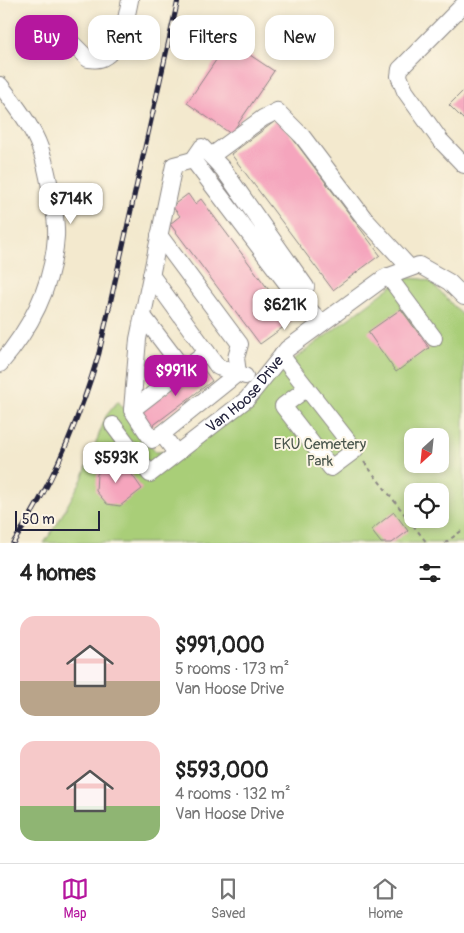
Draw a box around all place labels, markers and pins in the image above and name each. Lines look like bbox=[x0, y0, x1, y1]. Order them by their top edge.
pin: $714K bbox=[36, 182, 106, 225]
pin: $621K bbox=[250, 288, 320, 331]
pin: $991K bbox=[141, 354, 211, 397]
pin: $593K bbox=[81, 442, 151, 484]

